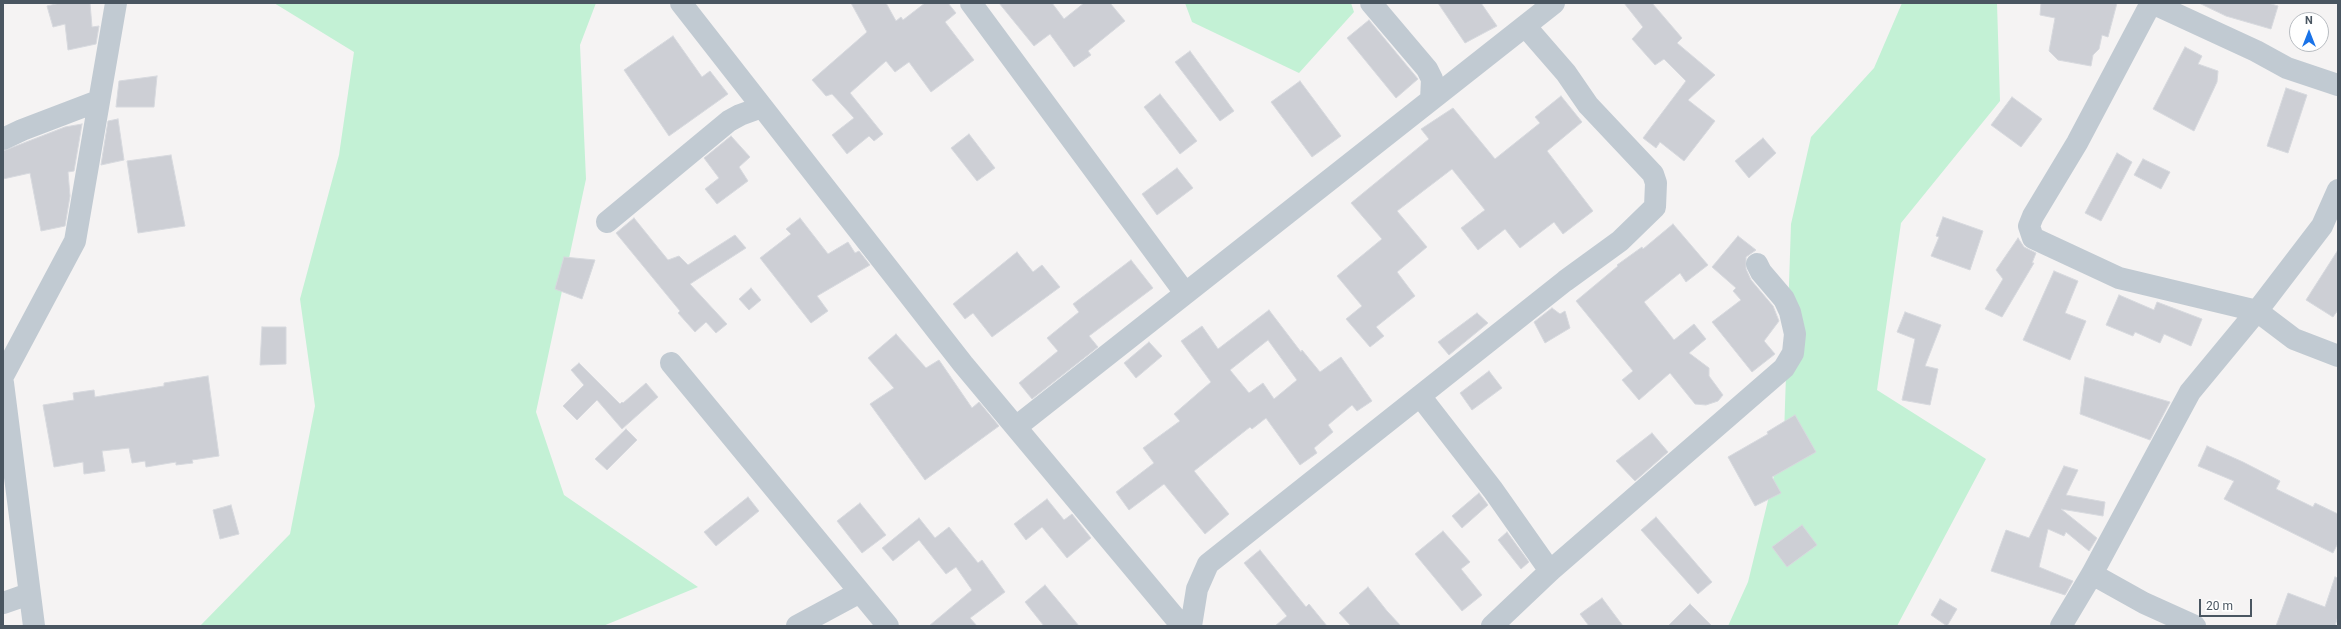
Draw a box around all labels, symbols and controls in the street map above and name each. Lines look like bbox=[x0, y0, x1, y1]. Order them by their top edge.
north arrow bbox=[2289, 12, 2329, 52]
text: N bbox=[2305, 14, 2313, 27]
scale bar bbox=[2201, 591, 2254, 617]
text: 20 m bbox=[2206, 599, 2233, 613]

